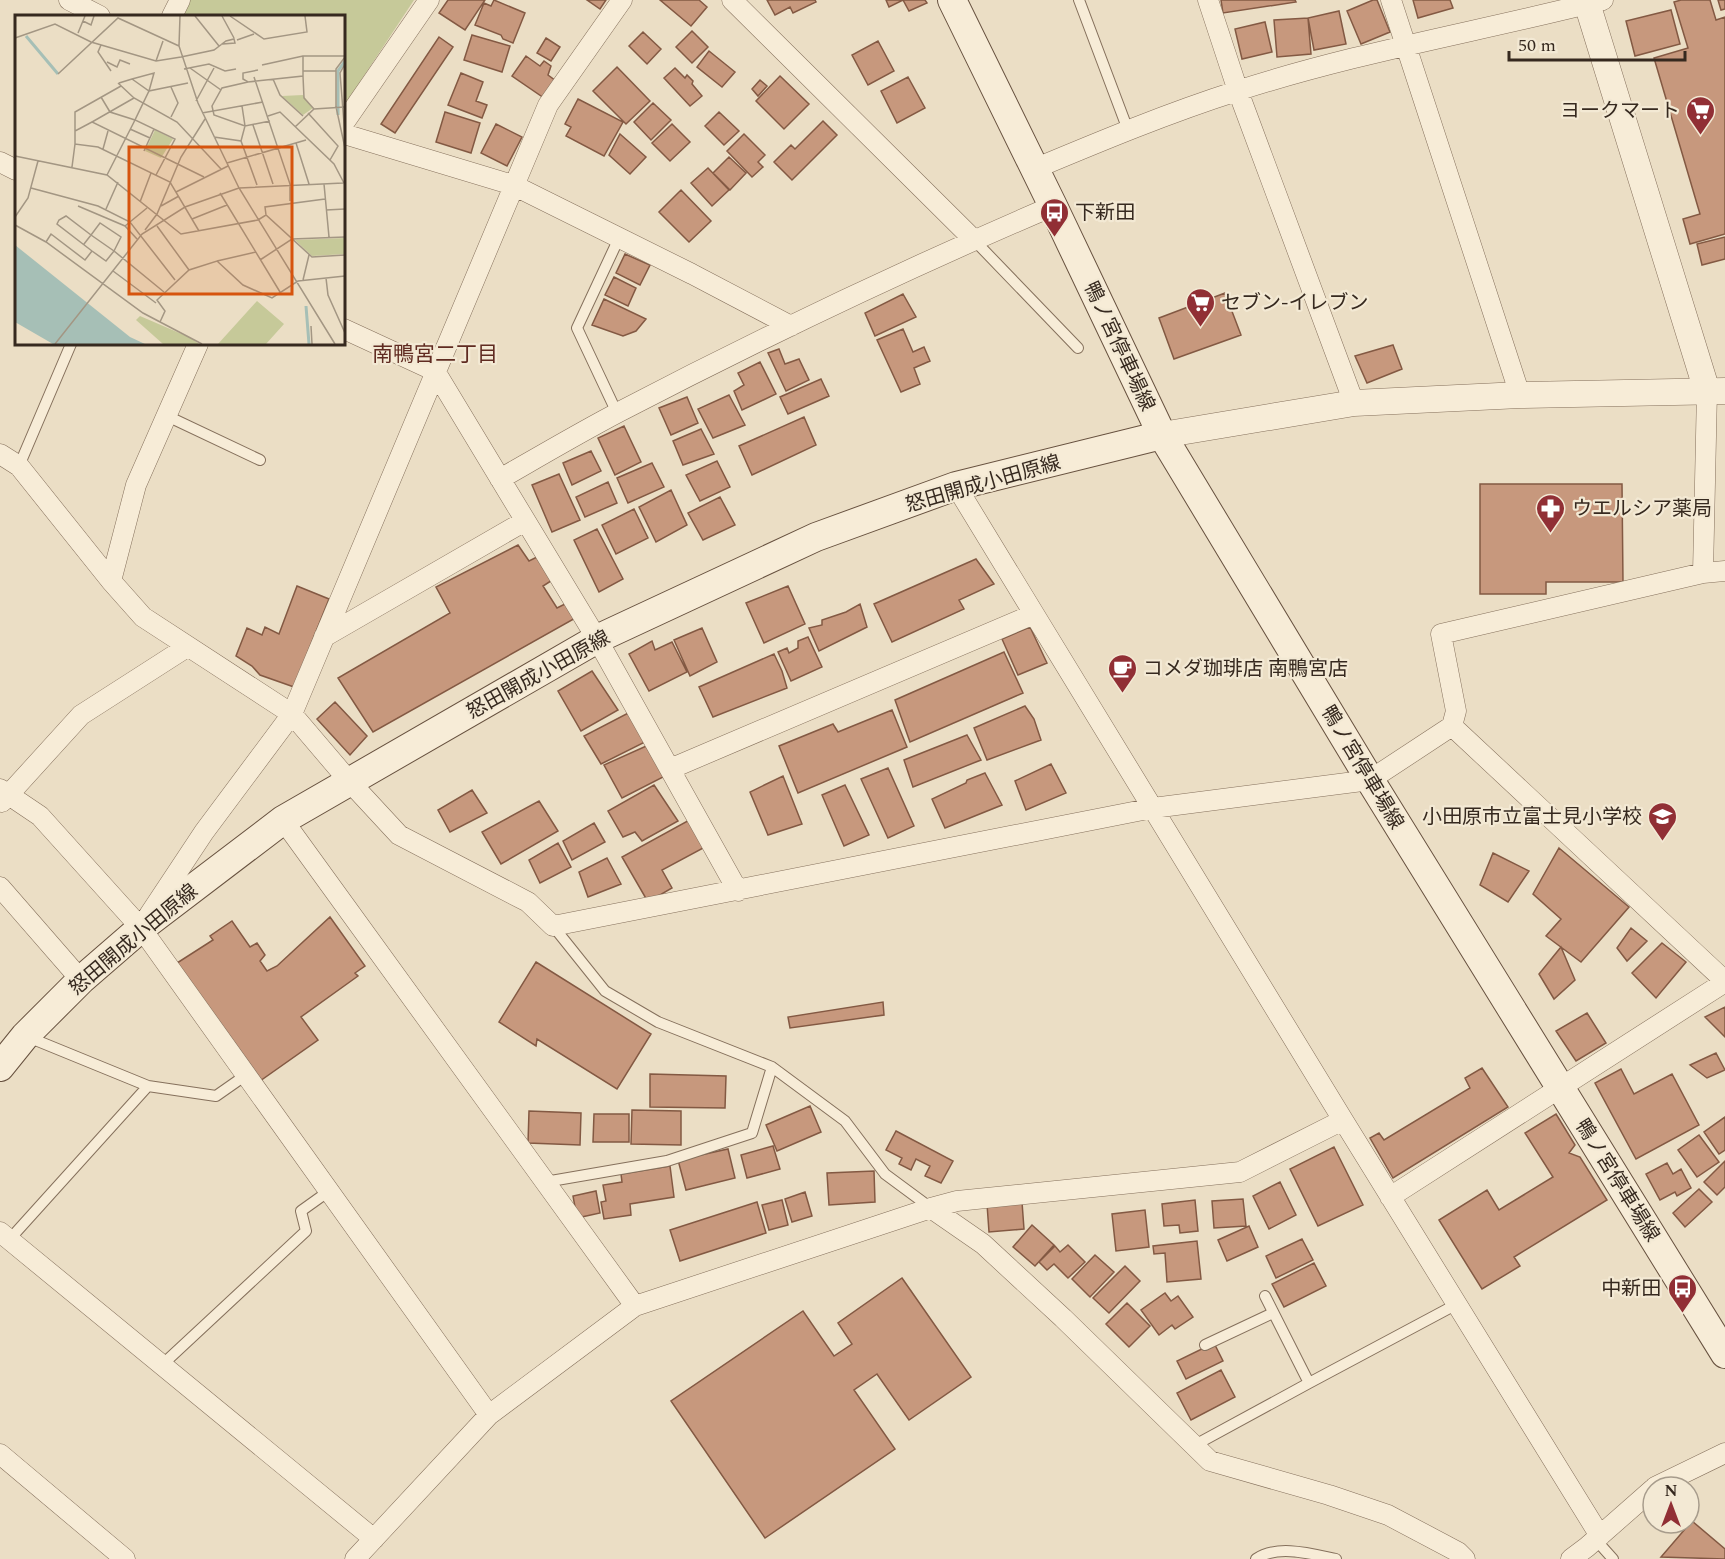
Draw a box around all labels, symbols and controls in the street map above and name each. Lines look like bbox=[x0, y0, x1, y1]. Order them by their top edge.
inset map bbox=[15, 15, 345, 345]
scale bar bbox=[1509, 24, 1684, 62]
text: 50 m bbox=[1518, 32, 1556, 59]
supermarket icon: ヨークマート bbox=[1685, 94, 1717, 136]
place label: ヨークマート bbox=[1560, 96, 1680, 126]
bus stop icon: 下新田 bbox=[1038, 196, 1070, 238]
place label: 下新田 bbox=[1075, 198, 1135, 228]
street label: 鴨ノ宮停車場線 bbox=[1076, 277, 1162, 416]
supermarket icon: セブン-イレブン bbox=[1184, 286, 1216, 328]
place label: セブン-イレブン bbox=[1221, 288, 1369, 318]
district label: 南鴨宮二丁目 bbox=[372, 339, 498, 371]
street label: 怒田開成小田原線 bbox=[902, 447, 1064, 520]
pharmacy icon: ウエルシア薬局 bbox=[1535, 492, 1567, 534]
place label: ウエルシア薬局 bbox=[1572, 494, 1712, 524]
street label: 怒田開成小田原線 bbox=[461, 623, 616, 727]
cafe icon: コメダ珈琲店 南鴨宮店 bbox=[1106, 652, 1138, 694]
place label: コメダ珈琲店 南鴨宮店 bbox=[1143, 654, 1348, 684]
street label: 鴨ノ宮停車場線 bbox=[1313, 700, 1411, 835]
school or university icon: 小田原市立富士見小学校 bbox=[1647, 800, 1679, 842]
place label: 小田原市立富士見小学校 bbox=[1422, 802, 1642, 832]
street label: 怒田開成小田原線 bbox=[63, 877, 205, 1003]
street label: 鴨ノ宮停車場線 bbox=[1567, 1113, 1667, 1248]
bus stop icon: 中新田 bbox=[1666, 1272, 1698, 1314]
place label: 中新田 bbox=[1601, 1274, 1661, 1304]
north arrow bbox=[1641, 1475, 1701, 1535]
text: N bbox=[1664, 1479, 1678, 1503]

